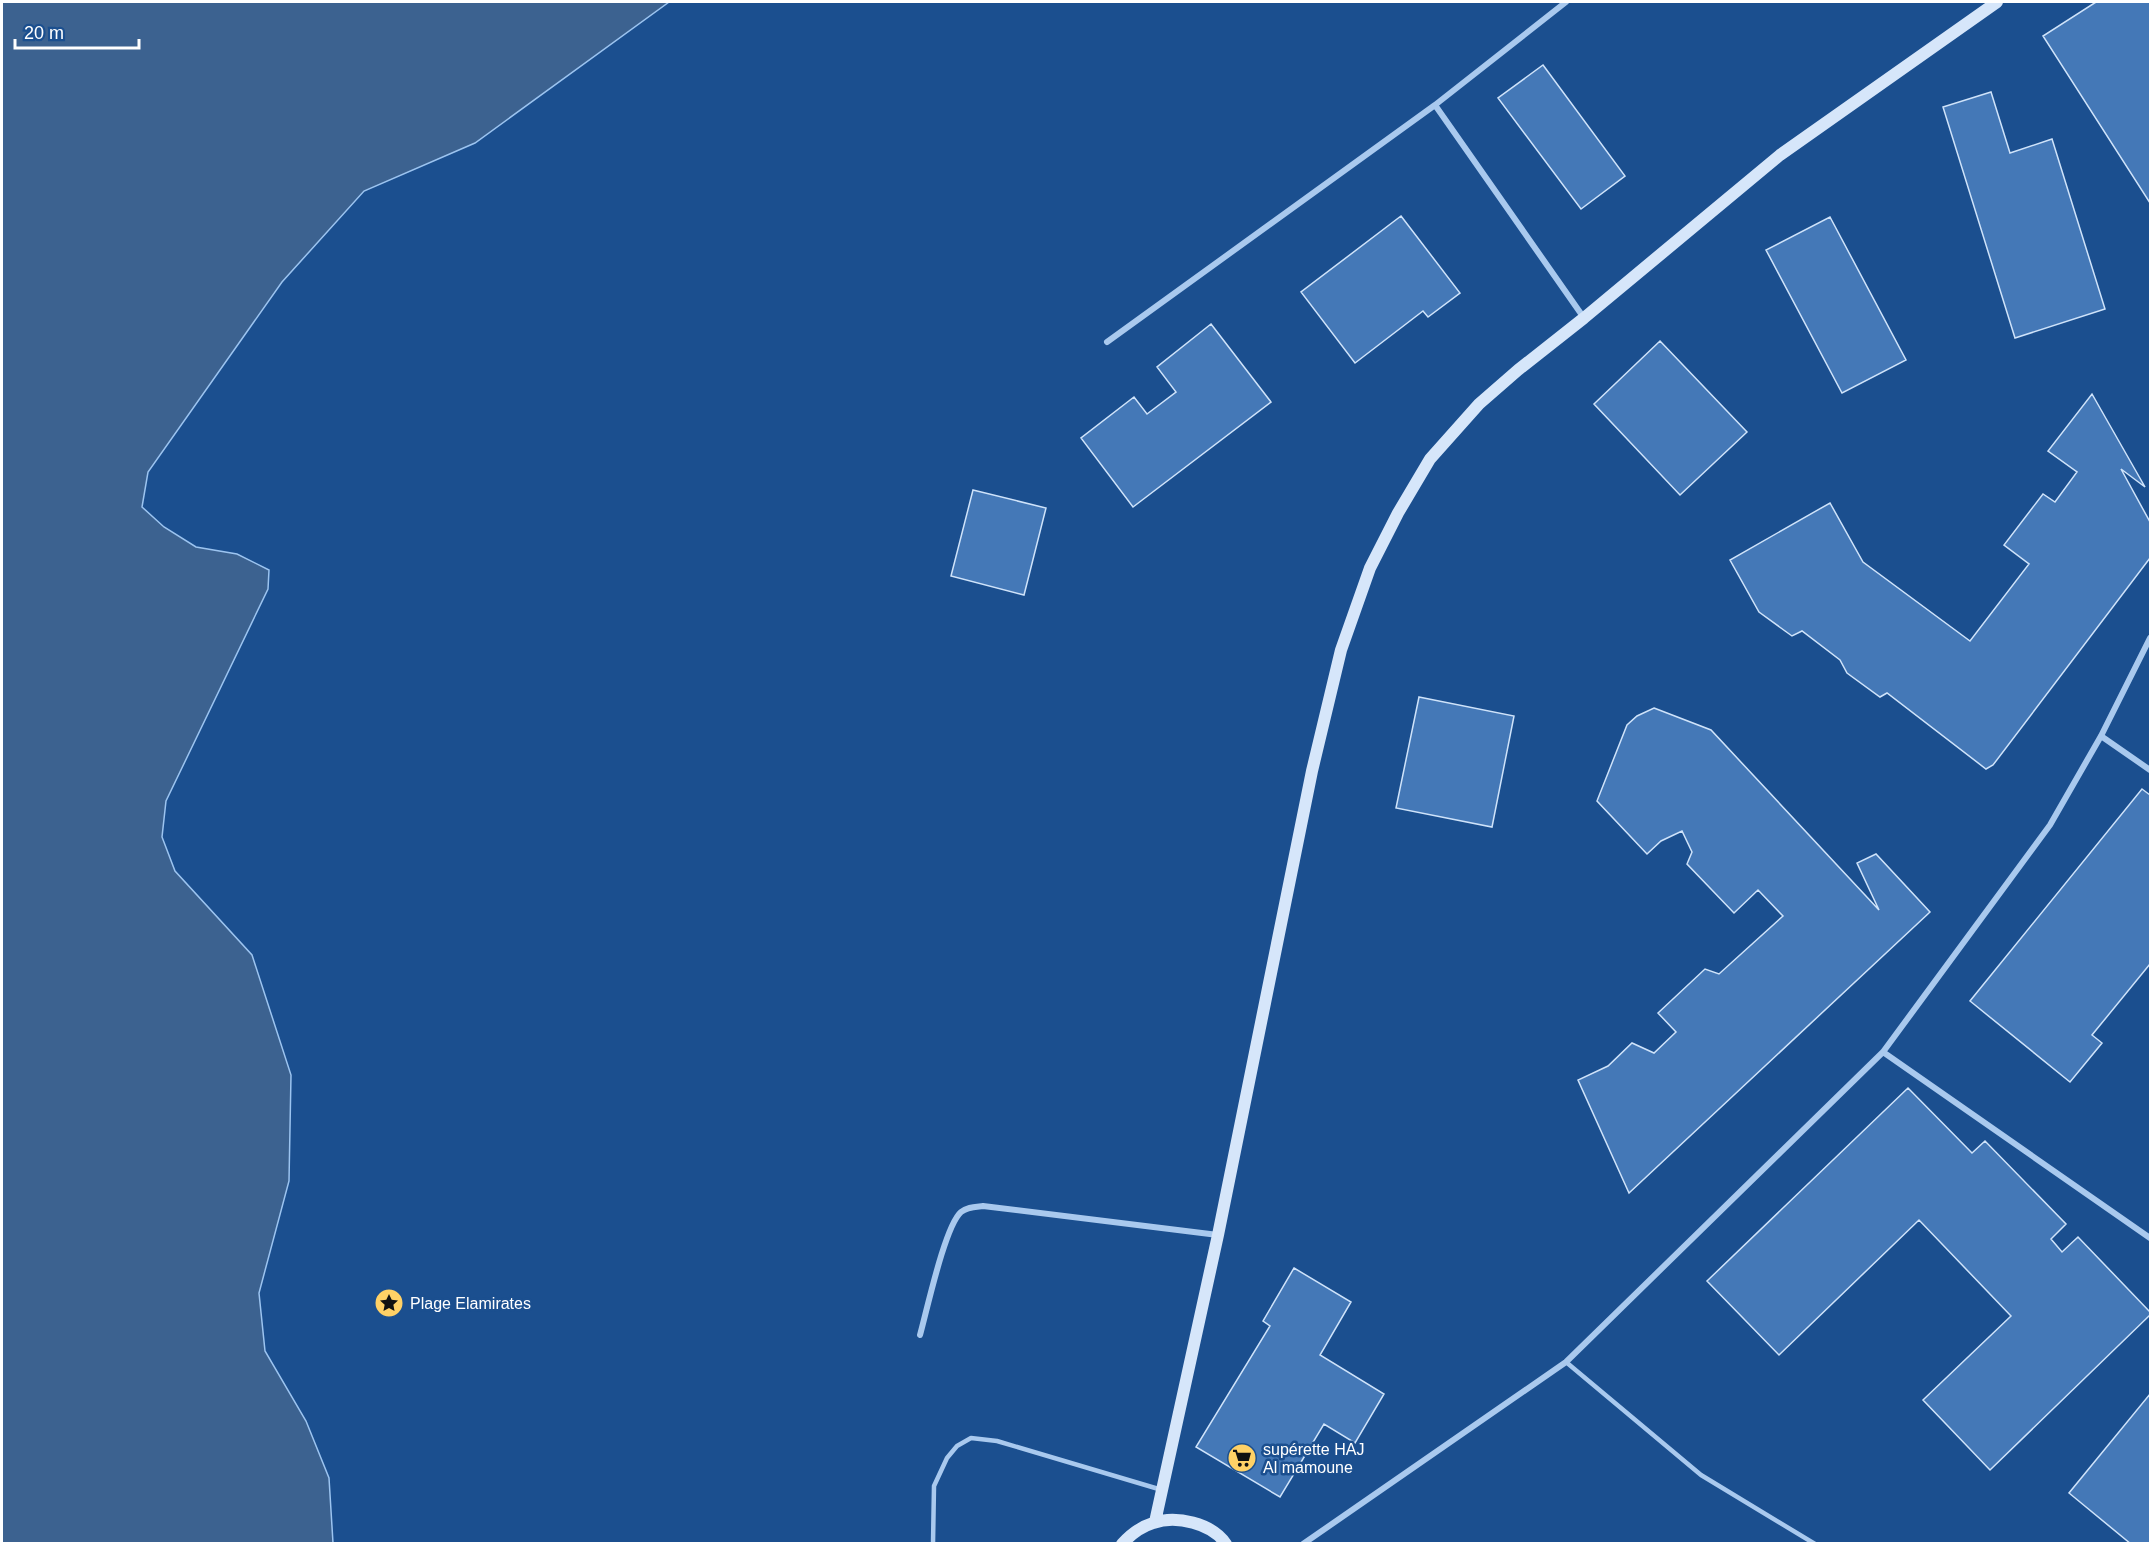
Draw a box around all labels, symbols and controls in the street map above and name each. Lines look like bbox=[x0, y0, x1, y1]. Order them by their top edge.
scale bar bbox=[15, 12, 140, 50]
text: 20 m bbox=[24, 23, 64, 43]
place icon: Plage Elamirates bbox=[373, 1287, 405, 1319]
place label: Plage Elamirates bbox=[410, 1295, 531, 1312]
place label: supérette HAJ Al mamoune bbox=[1263, 1441, 1364, 1476]
supermarket icon: supérette HAJ Al mamoune bbox=[1226, 1442, 1258, 1474]

